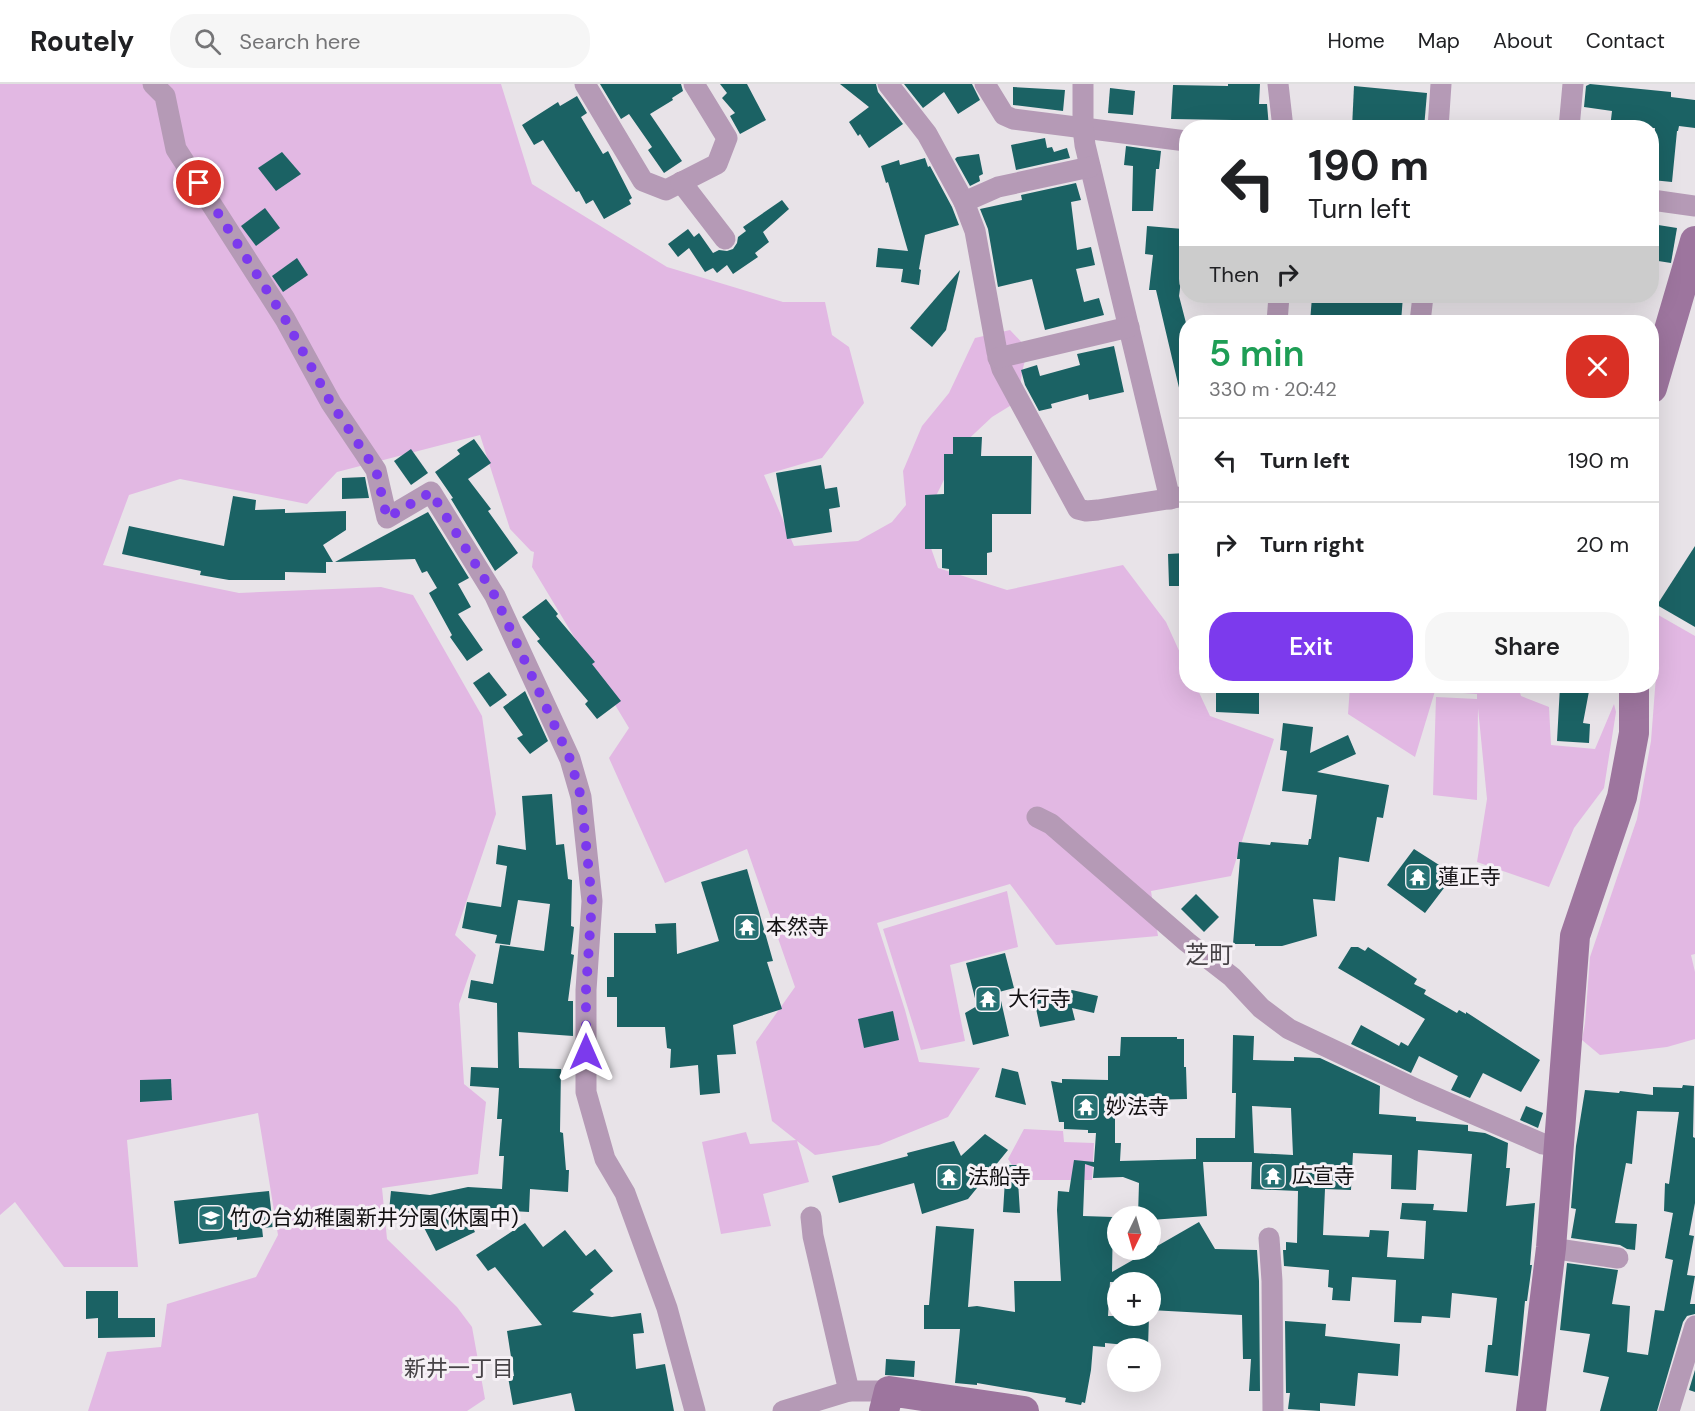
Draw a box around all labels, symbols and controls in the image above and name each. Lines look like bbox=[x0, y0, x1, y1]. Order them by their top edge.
search box bbox=[170, 14, 590, 68]
text: Routely bbox=[30, 23, 134, 60]
icon: search bbox=[191, 25, 224, 58]
text: Search here bbox=[239, 27, 361, 56]
text: Home bbox=[1327, 27, 1385, 55]
text: Map bbox=[1418, 27, 1460, 55]
text: About bbox=[1493, 27, 1553, 55]
text: Contact bbox=[1586, 27, 1665, 55]
text: 190 m bbox=[1308, 138, 1429, 193]
icon: left bbox=[1209, 144, 1287, 222]
pin bbox=[173, 157, 224, 208]
icon: arrive bbox=[182, 166, 215, 199]
text: Turn left bbox=[1308, 191, 1411, 226]
icon: right bbox=[1271, 258, 1304, 291]
text: Then bbox=[1209, 260, 1259, 289]
text: 5 min bbox=[1209, 330, 1305, 377]
button: close bbox=[1566, 335, 1629, 398]
text: 330 m · 20:42 bbox=[1209, 376, 1337, 402]
icon: left bbox=[1209, 444, 1242, 477]
text: Turn left bbox=[1260, 446, 1350, 475]
text: 190 m bbox=[1568, 446, 1629, 475]
icon: right bbox=[1209, 528, 1242, 561]
text: Turn right bbox=[1260, 530, 1365, 559]
text: 20 m bbox=[1576, 530, 1629, 559]
button: Exit bbox=[1209, 612, 1413, 681]
button: Share bbox=[1425, 612, 1629, 681]
temple icon: 蓮正寺 bbox=[1403, 862, 1433, 892]
place label: 蓮正寺 bbox=[1438, 863, 1501, 891]
temple icon: 本然寺 bbox=[732, 912, 762, 942]
place label: 本然寺 bbox=[766, 913, 829, 941]
district label: 芝町 bbox=[1185, 939, 1233, 970]
temple icon: 大行寺 bbox=[973, 984, 1003, 1014]
place label: 大行寺 bbox=[1008, 985, 1071, 1013]
position arrow bbox=[554, 1020, 618, 1084]
temple icon: 妙法寺 bbox=[1071, 1092, 1101, 1122]
place label: 妙法寺 bbox=[1106, 1093, 1169, 1121]
temple icon: 広宣寺 bbox=[1258, 1161, 1288, 1191]
temple icon: 法船寺 bbox=[934, 1162, 964, 1192]
place label: 広宣寺 bbox=[1292, 1162, 1355, 1190]
place label: 法船寺 bbox=[968, 1163, 1031, 1191]
school or university icon: 竹の台幼稚園新井分園(休園中) bbox=[196, 1203, 226, 1233]
place label: 竹の台幼稚園新井分園(休園中) bbox=[230, 1204, 519, 1232]
north arrow bbox=[1107, 1206, 1161, 1260]
map controls bbox=[1107, 1206, 1161, 1392]
button: + bbox=[1107, 1272, 1161, 1326]
button: − bbox=[1107, 1338, 1161, 1392]
district label: 新井一丁目 bbox=[404, 1354, 514, 1383]

